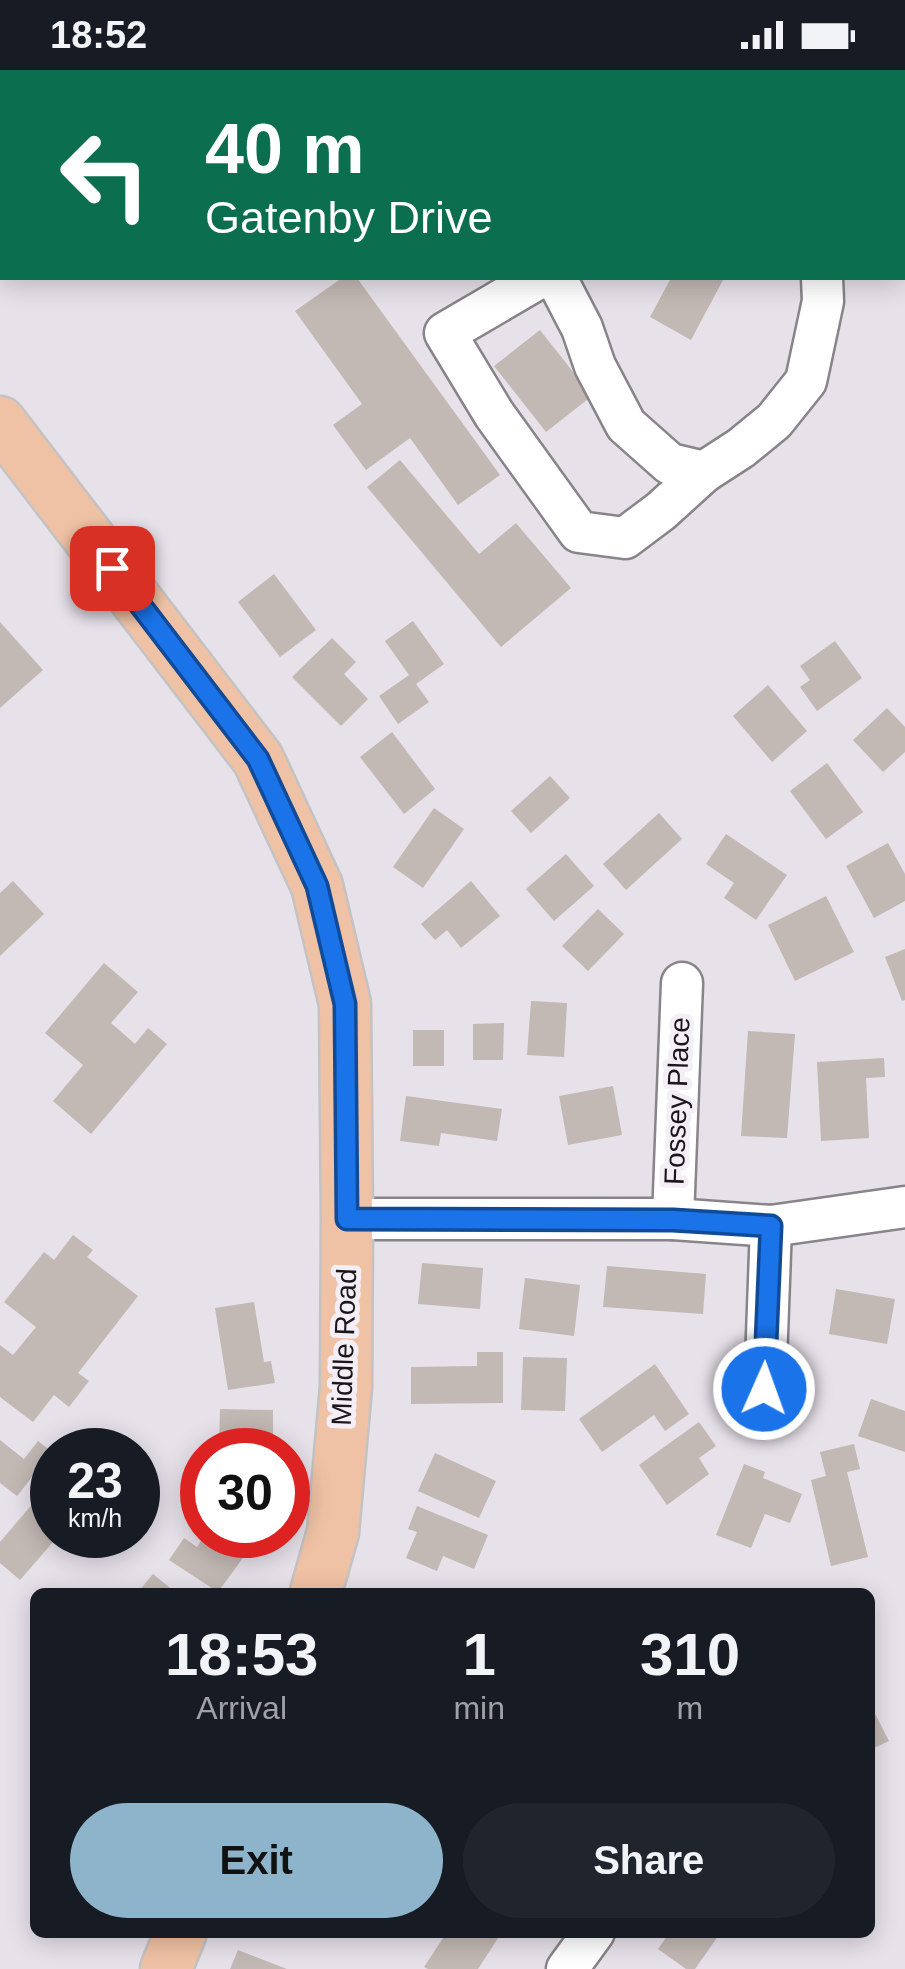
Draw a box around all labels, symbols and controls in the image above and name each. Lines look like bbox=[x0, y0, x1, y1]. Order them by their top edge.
text: 18:52 bbox=[50, 14, 147, 56]
icon: left bbox=[40, 110, 170, 240]
text: 40 m bbox=[205, 110, 365, 188]
text: Gatenby Drive bbox=[205, 192, 493, 243]
pin bbox=[70, 526, 155, 611]
icon: arrive bbox=[85, 541, 140, 596]
street label: Fossey Place bbox=[659, 1016, 695, 1186]
street label: Middle Road bbox=[326, 1268, 362, 1426]
position arrow bbox=[712, 1337, 816, 1441]
speed limit sign: 30 bbox=[180, 1428, 310, 1558]
text: 23 bbox=[67, 1453, 123, 1509]
text: km/h bbox=[68, 1504, 122, 1532]
text: 18:53 bbox=[165, 1621, 318, 1688]
text: 1 bbox=[462, 1621, 496, 1688]
text: 310 bbox=[640, 1621, 740, 1688]
text: Arrival bbox=[196, 1690, 287, 1726]
text: min bbox=[453, 1690, 505, 1726]
text: m bbox=[677, 1690, 703, 1726]
button: Exit bbox=[70, 1803, 443, 1918]
button: Share bbox=[463, 1803, 835, 1918]

